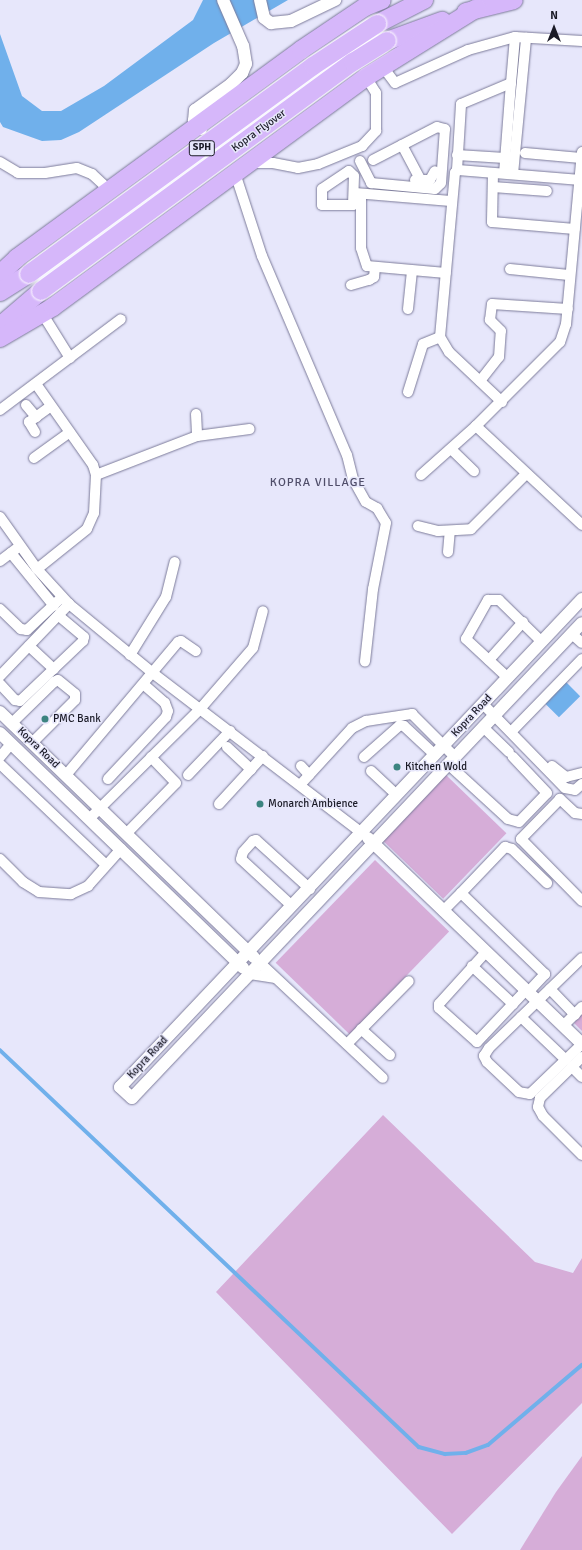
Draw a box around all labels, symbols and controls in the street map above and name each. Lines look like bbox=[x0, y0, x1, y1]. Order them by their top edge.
north arrow bbox=[534, 8, 574, 48]
text: N bbox=[550, 9, 558, 22]
street label: Kopra Flyover bbox=[229, 107, 289, 155]
road number: SPH bbox=[188, 140, 216, 156]
district label: KOPRA VILLAGE bbox=[270, 476, 366, 490]
street label: Kopra Road bbox=[449, 692, 495, 740]
place label: PMC Bank bbox=[53, 712, 101, 726]
marker: PMC Bank bbox=[40, 714, 50, 724]
street label: Kopra Road bbox=[14, 725, 62, 771]
place label: Kitchen Wold bbox=[405, 760, 467, 774]
marker: Kitchen Wold bbox=[392, 762, 402, 772]
place label: Monarch Ambience bbox=[268, 797, 358, 811]
marker: Monarch Ambience bbox=[255, 799, 265, 809]
street label: Kopra Road bbox=[125, 1034, 171, 1082]

